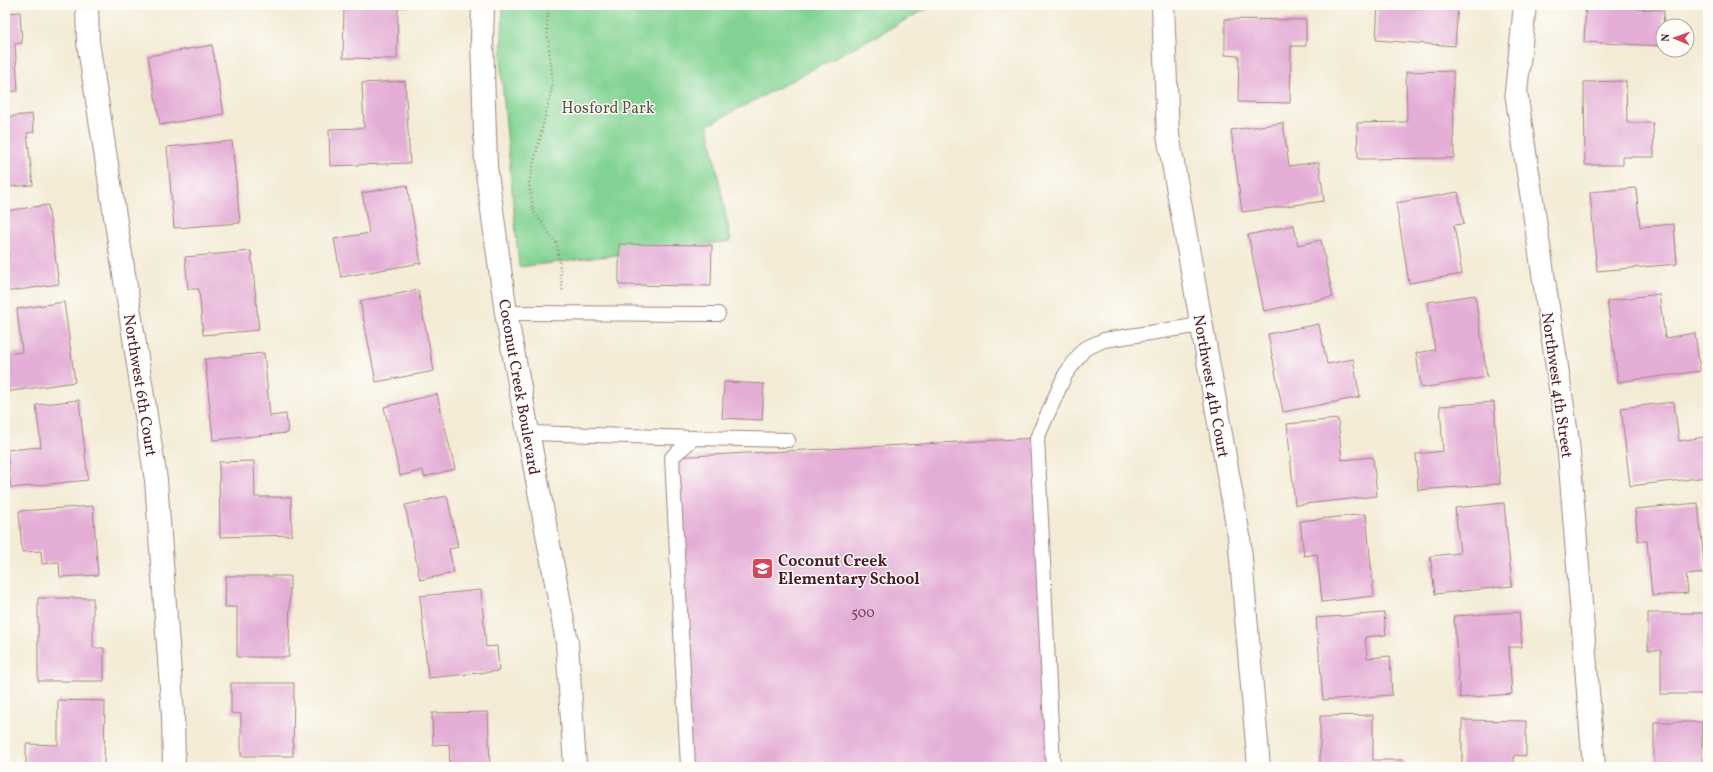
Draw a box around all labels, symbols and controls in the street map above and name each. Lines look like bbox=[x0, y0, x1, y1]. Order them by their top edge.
north arrow bbox=[1655, 18, 1695, 58]
text: N bbox=[1659, 33, 1674, 42]
park label: Hosford Park bbox=[561, 98, 655, 120]
street label: Coconut Creek Boulevard bbox=[492, 298, 544, 477]
street label: Northwest 4th Street bbox=[1535, 311, 1577, 460]
street label: Northwest 6th Court bbox=[117, 313, 161, 458]
street label: Northwest 4th Court bbox=[1187, 313, 1234, 460]
place label: Coconut Creek Elementary School bbox=[778, 551, 920, 591]
school or university icon: Coconut Creek Elementary School bbox=[749, 556, 775, 582]
house number: 500 bbox=[851, 604, 875, 623]

